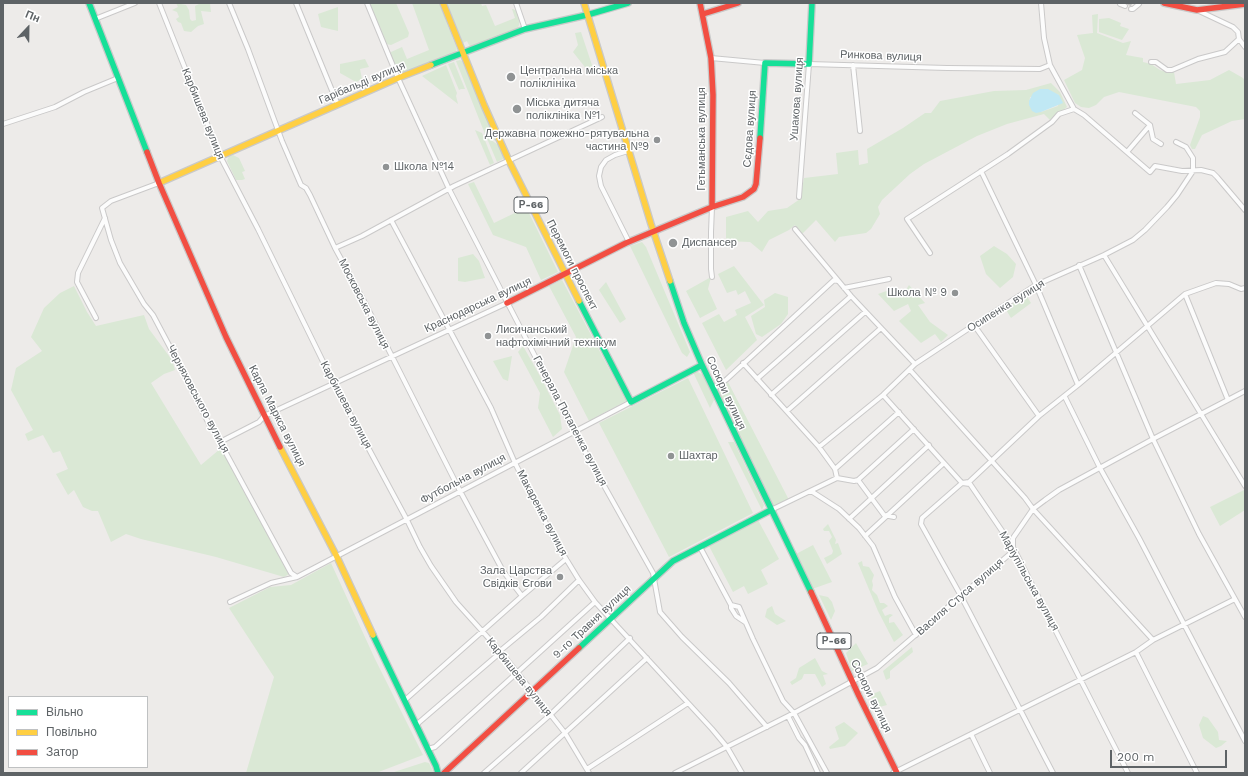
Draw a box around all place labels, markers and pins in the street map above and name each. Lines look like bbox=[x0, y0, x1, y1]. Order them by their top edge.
place label: Центральна міська полiклiнiка bbox=[520, 64, 618, 90]
marker: Центральна міська полiклiнiка bbox=[505, 71, 517, 83]
place label: Міська дитяча поліклініка №1 bbox=[526, 96, 600, 122]
marker: Міська дитяча поліклініка №1 bbox=[511, 103, 523, 115]
place label: Державна пожежно-рятувальна частина №9 bbox=[485, 127, 649, 153]
marker: Державна пожежно-рятувальна частина №9 bbox=[652, 135, 662, 145]
place label: Школа №14 bbox=[394, 160, 454, 174]
marker: Школа №14 bbox=[381, 162, 391, 172]
place label: Диспансер bbox=[682, 236, 737, 250]
marker: Диспансер bbox=[667, 237, 679, 249]
place label: Школа № 9 bbox=[887, 286, 947, 300]
marker: Школа № 9 bbox=[950, 288, 960, 298]
place label: Лисичанський нафтохімічний технікум bbox=[496, 323, 616, 349]
marker: Лисичанський нафтохімічний технікум bbox=[483, 331, 493, 341]
place label: Шахтар bbox=[679, 449, 718, 463]
marker: Шахтар bbox=[666, 451, 676, 461]
place label: Зала Царства Свідків Єгови bbox=[480, 564, 552, 590]
marker: Зала Царства Свідків Єгови bbox=[555, 572, 565, 582]

